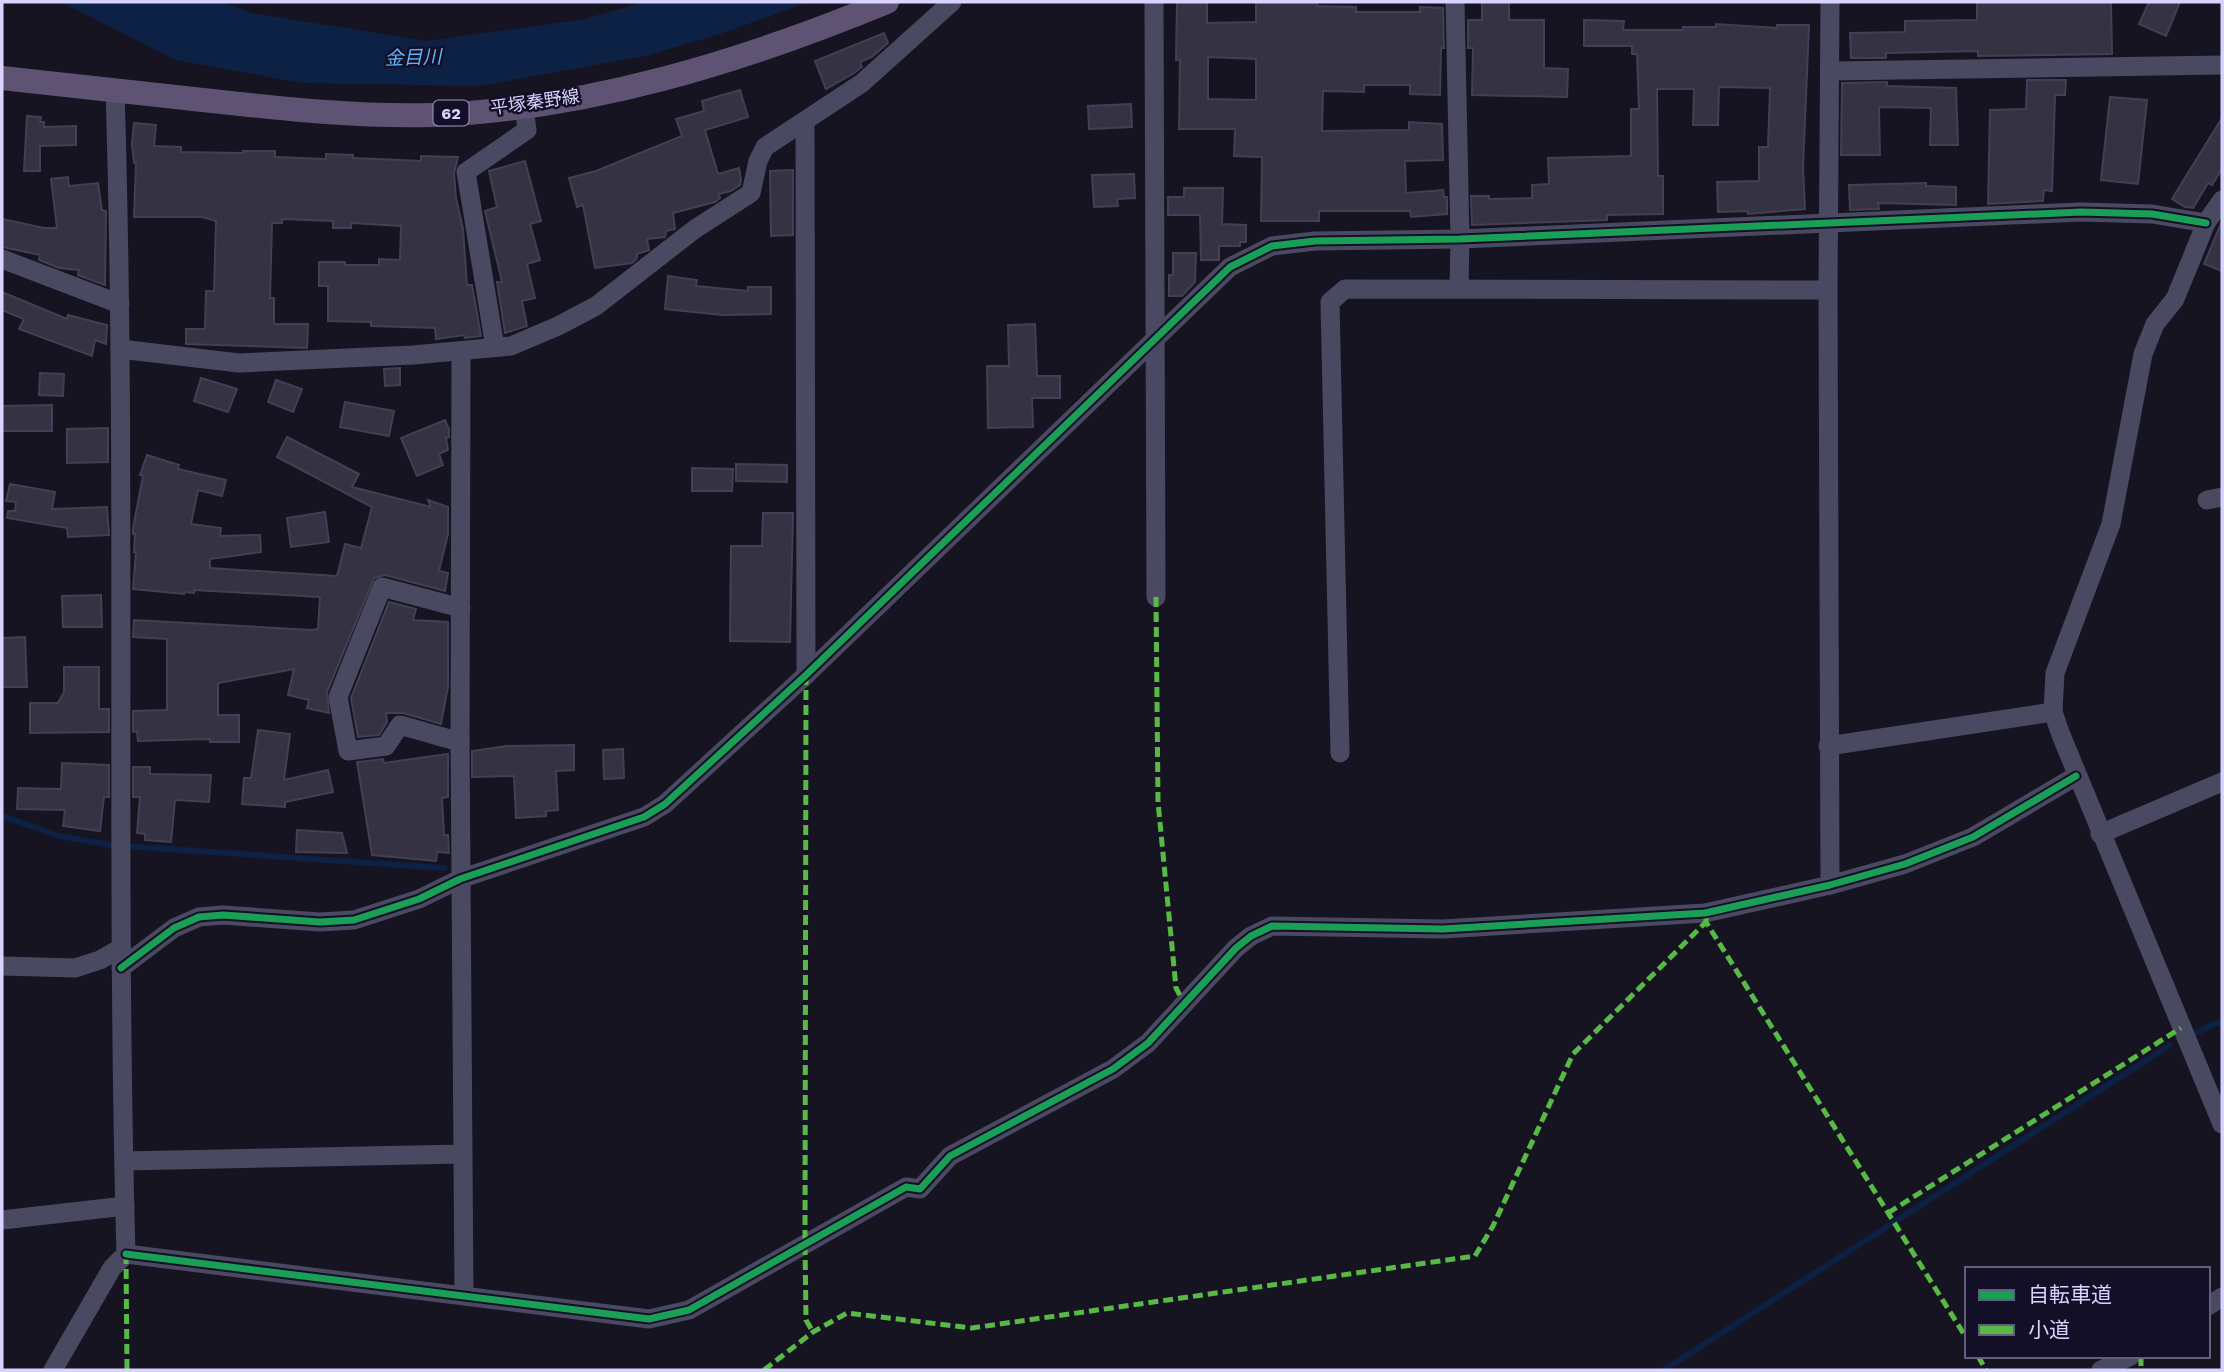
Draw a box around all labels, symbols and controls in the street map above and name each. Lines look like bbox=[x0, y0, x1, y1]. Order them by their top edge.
water label: 金目川 bbox=[384, 45, 444, 70]
street label: 平塚秦野線 bbox=[489, 85, 581, 118]
road number: 62 bbox=[434, 100, 468, 125]
legend bbox=[1965, 1267, 2210, 1358]
text: 自転車道 bbox=[2028, 1282, 2112, 1307]
text: 小道 bbox=[2028, 1317, 2070, 1342]

